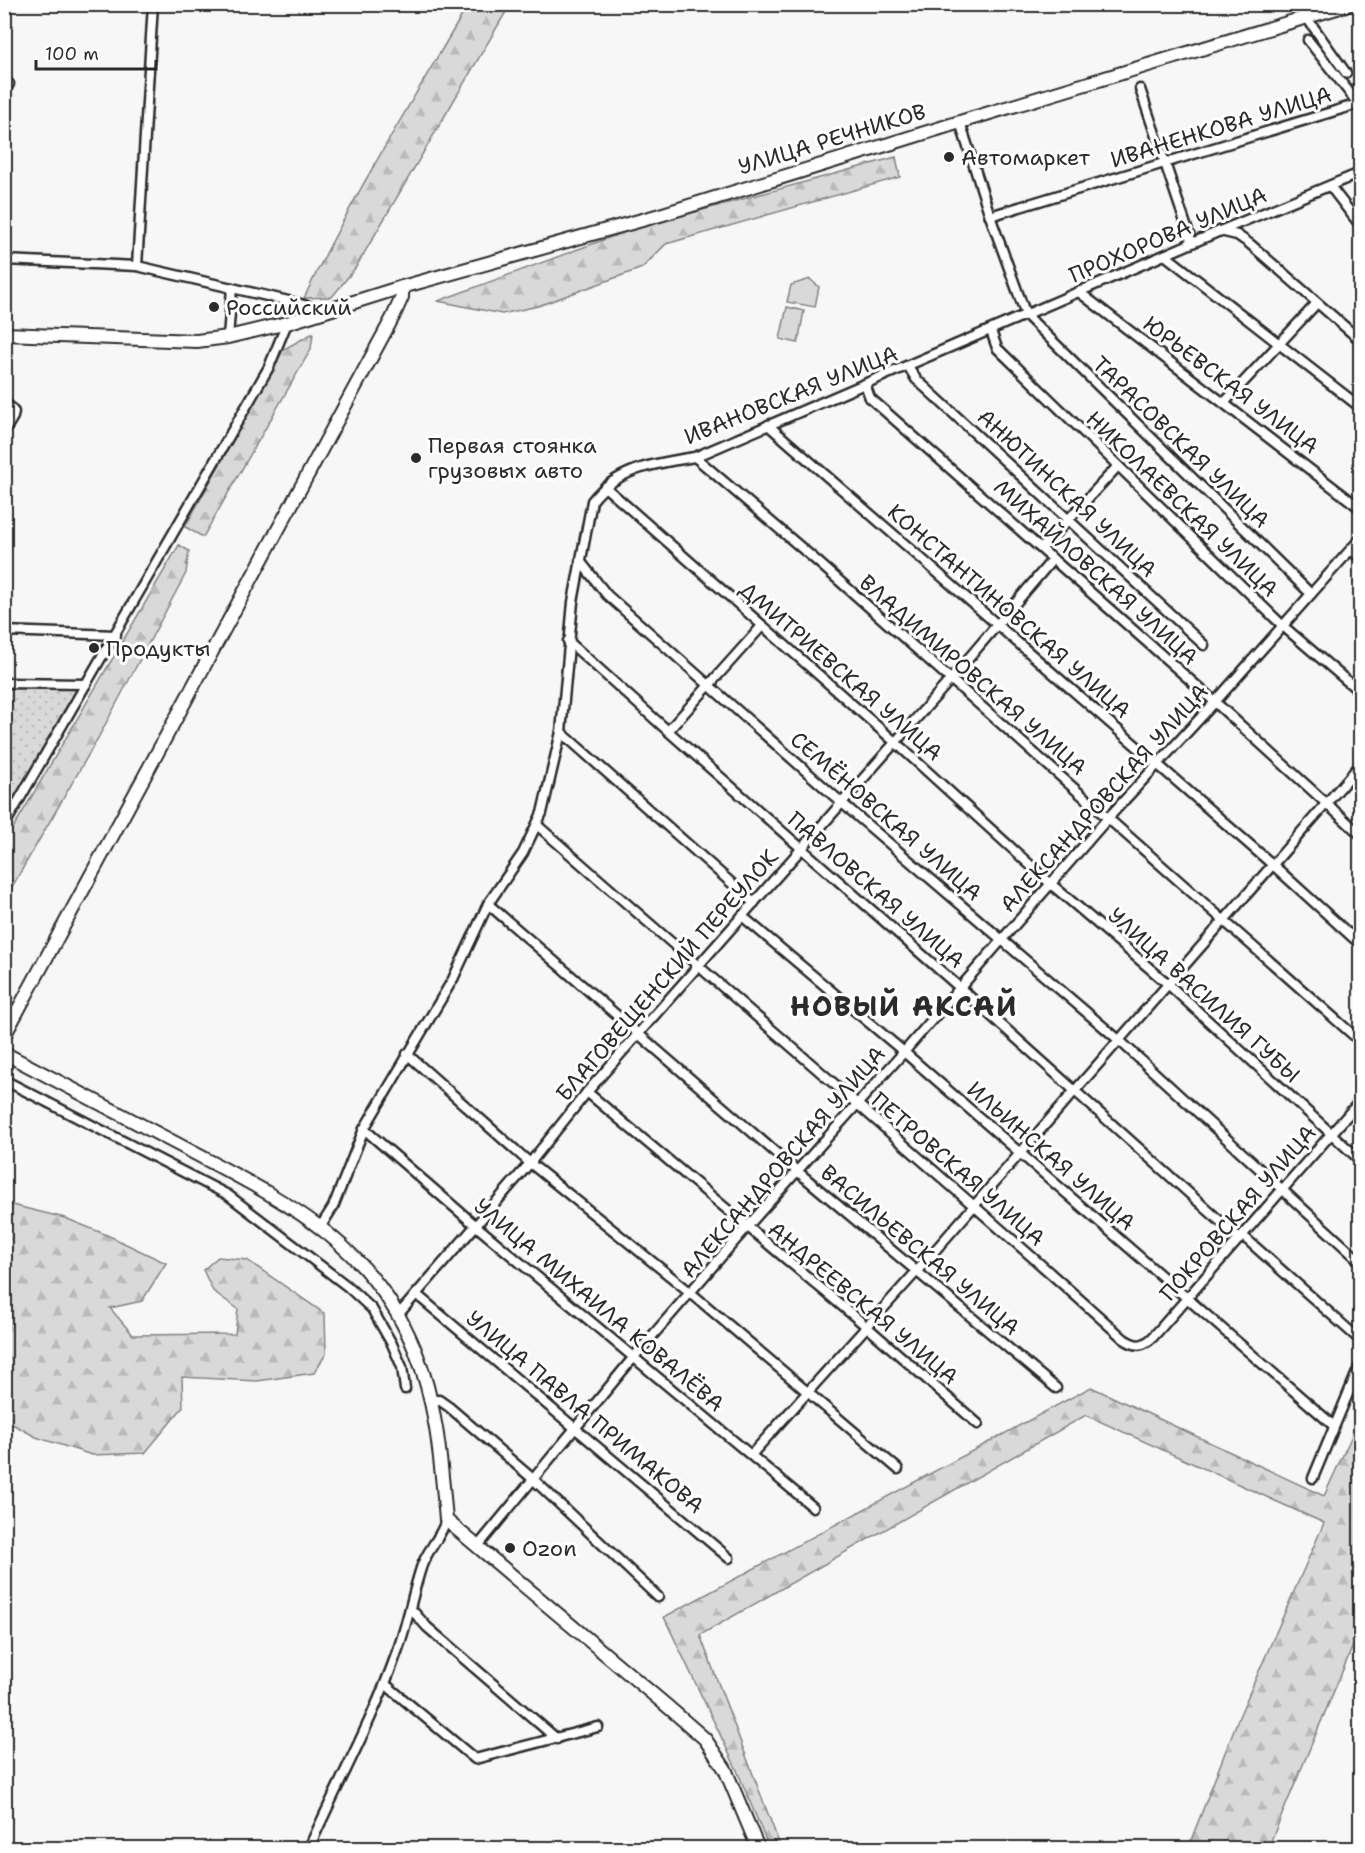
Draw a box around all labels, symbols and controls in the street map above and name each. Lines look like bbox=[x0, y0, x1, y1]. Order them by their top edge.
scale bar bbox=[36, 33, 156, 71]
text: 100 m bbox=[45, 42, 99, 66]
street label: ИВАНЕНКОВА УЛИЦА bbox=[1107, 80, 1335, 174]
street label: УЛИЦА РЕЧНИКОВ bbox=[734, 97, 930, 181]
place label: Автомаркет bbox=[961, 143, 1091, 172]
marker: Автомаркет bbox=[942, 150, 956, 164]
street label: ПРОХОРОВА УЛИЦА bbox=[1065, 180, 1271, 290]
place label: Российский bbox=[226, 293, 352, 322]
marker: Российский bbox=[207, 300, 221, 314]
street label: ЮРЬЕВСКАЯ УЛИЦА bbox=[1137, 309, 1325, 461]
street label: ИВАНОВСКАЯ УЛИЦА bbox=[680, 339, 902, 451]
street label: ТАРАСОВСКАЯ УЛИЦА bbox=[1086, 350, 1276, 534]
street label: АНЮТИНСКАЯ УЛИЦА bbox=[971, 402, 1163, 584]
street label: НИКОЛАЕВСКАЯ УЛИЦА bbox=[1080, 405, 1284, 603]
place label: Первая стоянка грузовых авто bbox=[428, 431, 597, 485]
marker: Первая стоянка грузовых авто bbox=[409, 451, 423, 465]
street label: МИХАЙЛОВСКАЯ УЛИЦА bbox=[988, 473, 1204, 671]
street label: КОНСТАНТИНОВСКАЯ УЛИЦА bbox=[881, 497, 1137, 725]
street label: ВЛАДИМИРОВСКАЯ УЛИЦА bbox=[853, 568, 1093, 782]
street label: ДМИТРИЕВСКАЯ УЛИЦА bbox=[733, 575, 949, 767]
place label: Продукты bbox=[106, 634, 211, 663]
marker: Продукты bbox=[87, 641, 101, 655]
street label: АЛЕКСАНДРОВСКАЯ УЛИЦА bbox=[993, 677, 1215, 919]
street label: СЕМЁНОВСКАЯ УЛИЦА bbox=[784, 725, 988, 907]
street label: ПАВЛОВСКАЯ УЛИЦА bbox=[781, 805, 971, 975]
street label: БЛАГОВЕЩЕНСКИЙ ПЕРЕУЛОК bbox=[549, 843, 785, 1107]
street label: УЛИЦА ВАСИЛИЯ ГУБЫ bbox=[1102, 901, 1306, 1089]
district label: НОВЫЙ АКСАЙ bbox=[790, 987, 1018, 1025]
street label: АЛЕКСАНДРОВСКАЯ УЛИЦА bbox=[674, 1040, 892, 1284]
street label: ИЛЬИНСКАЯ УЛИЦА bbox=[961, 1075, 1141, 1237]
street label: ПЕТРОВСКАЯ УЛИЦА bbox=[865, 1086, 1051, 1252]
street label: ПОКРОВСКАЯ УЛИЦА bbox=[1153, 1119, 1323, 1307]
street label: ВАСИЛЬЕВСКАЯ УЛИЦА bbox=[814, 1158, 1026, 1342]
street label: УЛИЦА МИХАИЛА КОВАЛЁВА bbox=[468, 1192, 730, 1418]
street label: АНДРЕЕВСКАЯ УЛИЦА bbox=[762, 1215, 964, 1391]
street label: УЛИЦА ПАВЛА ПРИМАКОВА bbox=[460, 1304, 710, 1520]
place label: Ozon bbox=[522, 1534, 577, 1563]
marker: Ozon bbox=[503, 1541, 517, 1555]

